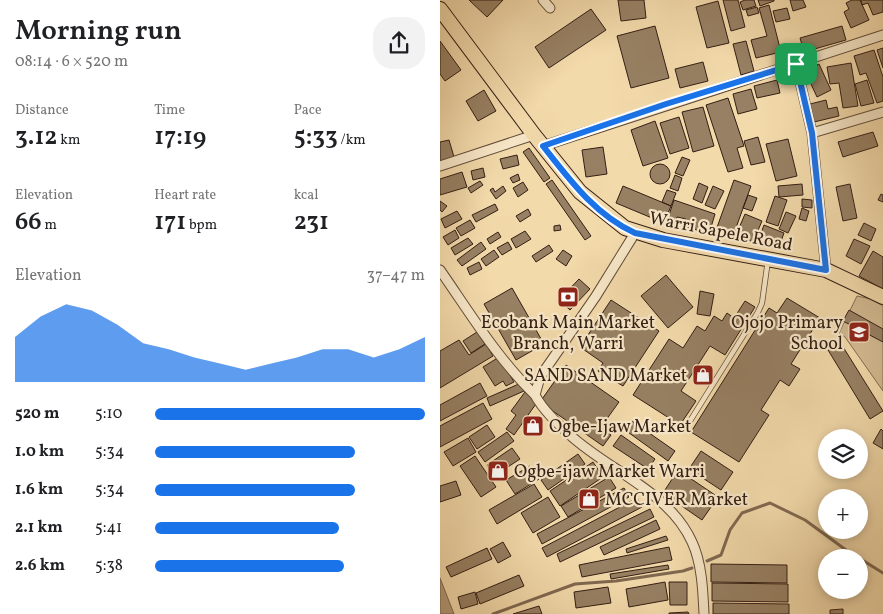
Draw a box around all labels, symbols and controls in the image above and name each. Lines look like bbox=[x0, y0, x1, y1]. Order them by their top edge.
text: Morning run bbox=[15, 12, 182, 51]
button: share bbox=[373, 17, 425, 69]
pin bbox=[775, 43, 817, 85]
icon: arrive bbox=[782, 50, 810, 78]
text: 08:14 · 6 × 520 m bbox=[15, 51, 128, 73]
text: Distance bbox=[15, 101, 69, 120]
text: Time bbox=[154, 101, 185, 120]
text: Pace bbox=[294, 101, 322, 120]
text: 3.12 bbox=[15, 120, 57, 155]
text: 17:19 bbox=[154, 120, 206, 155]
text: 5:33 bbox=[294, 120, 338, 155]
text: km bbox=[57, 131, 80, 150]
text: /km bbox=[338, 131, 366, 150]
text: Elevation bbox=[15, 186, 73, 205]
text: Heart rate bbox=[154, 186, 216, 205]
text: kcal bbox=[294, 186, 319, 205]
text: 66 bbox=[15, 205, 42, 240]
text: 171 bbox=[154, 205, 186, 240]
text: 231 bbox=[294, 205, 329, 240]
street label: Warri Sapele Road bbox=[647, 206, 795, 259]
text: m bbox=[42, 216, 57, 235]
text: bpm bbox=[186, 216, 217, 235]
text: Elevation bbox=[15, 265, 82, 287]
text: 37–47 m bbox=[367, 265, 425, 287]
bank icon: Ecobank Main Market Branch, Warri bbox=[556, 285, 580, 309]
place label: Ecobank Main Market Branch, Warri bbox=[481, 311, 655, 357]
place label: Ojojo Primary School bbox=[731, 311, 843, 357]
school or university icon: Ojojo Primary School bbox=[847, 320, 871, 344]
shop icon: SAND SAND Market bbox=[691, 363, 715, 387]
place label: SAND SAND Market bbox=[524, 364, 687, 389]
text: 520 m bbox=[15, 403, 59, 425]
text: 5:10 bbox=[95, 403, 122, 425]
shop icon: Ogbe-Ijaw Market bbox=[521, 414, 545, 438]
place label: Ogbe-Ijaw Market bbox=[549, 415, 691, 440]
map controls bbox=[818, 429, 868, 599]
button: layers bbox=[818, 429, 868, 479]
text: 1.0 km bbox=[15, 441, 64, 463]
text: 5:34 bbox=[95, 441, 124, 463]
shop icon: Ogbe-ijaw Market Warri bbox=[486, 459, 510, 483]
place label: Ogbe-ijaw Market Warri bbox=[514, 460, 705, 485]
text: 1.6 km bbox=[15, 479, 63, 501]
text: 5:34 bbox=[95, 479, 124, 501]
shop icon: MCCIVER Market bbox=[577, 487, 601, 511]
place label: MCCIVER Market bbox=[605, 488, 748, 513]
button: + bbox=[818, 489, 868, 539]
text: 2.1 km bbox=[15, 517, 63, 539]
text: 5:41 bbox=[95, 517, 122, 539]
button: − bbox=[818, 549, 868, 599]
text: 2.6 km bbox=[15, 555, 65, 577]
text: 5:38 bbox=[95, 555, 123, 577]

